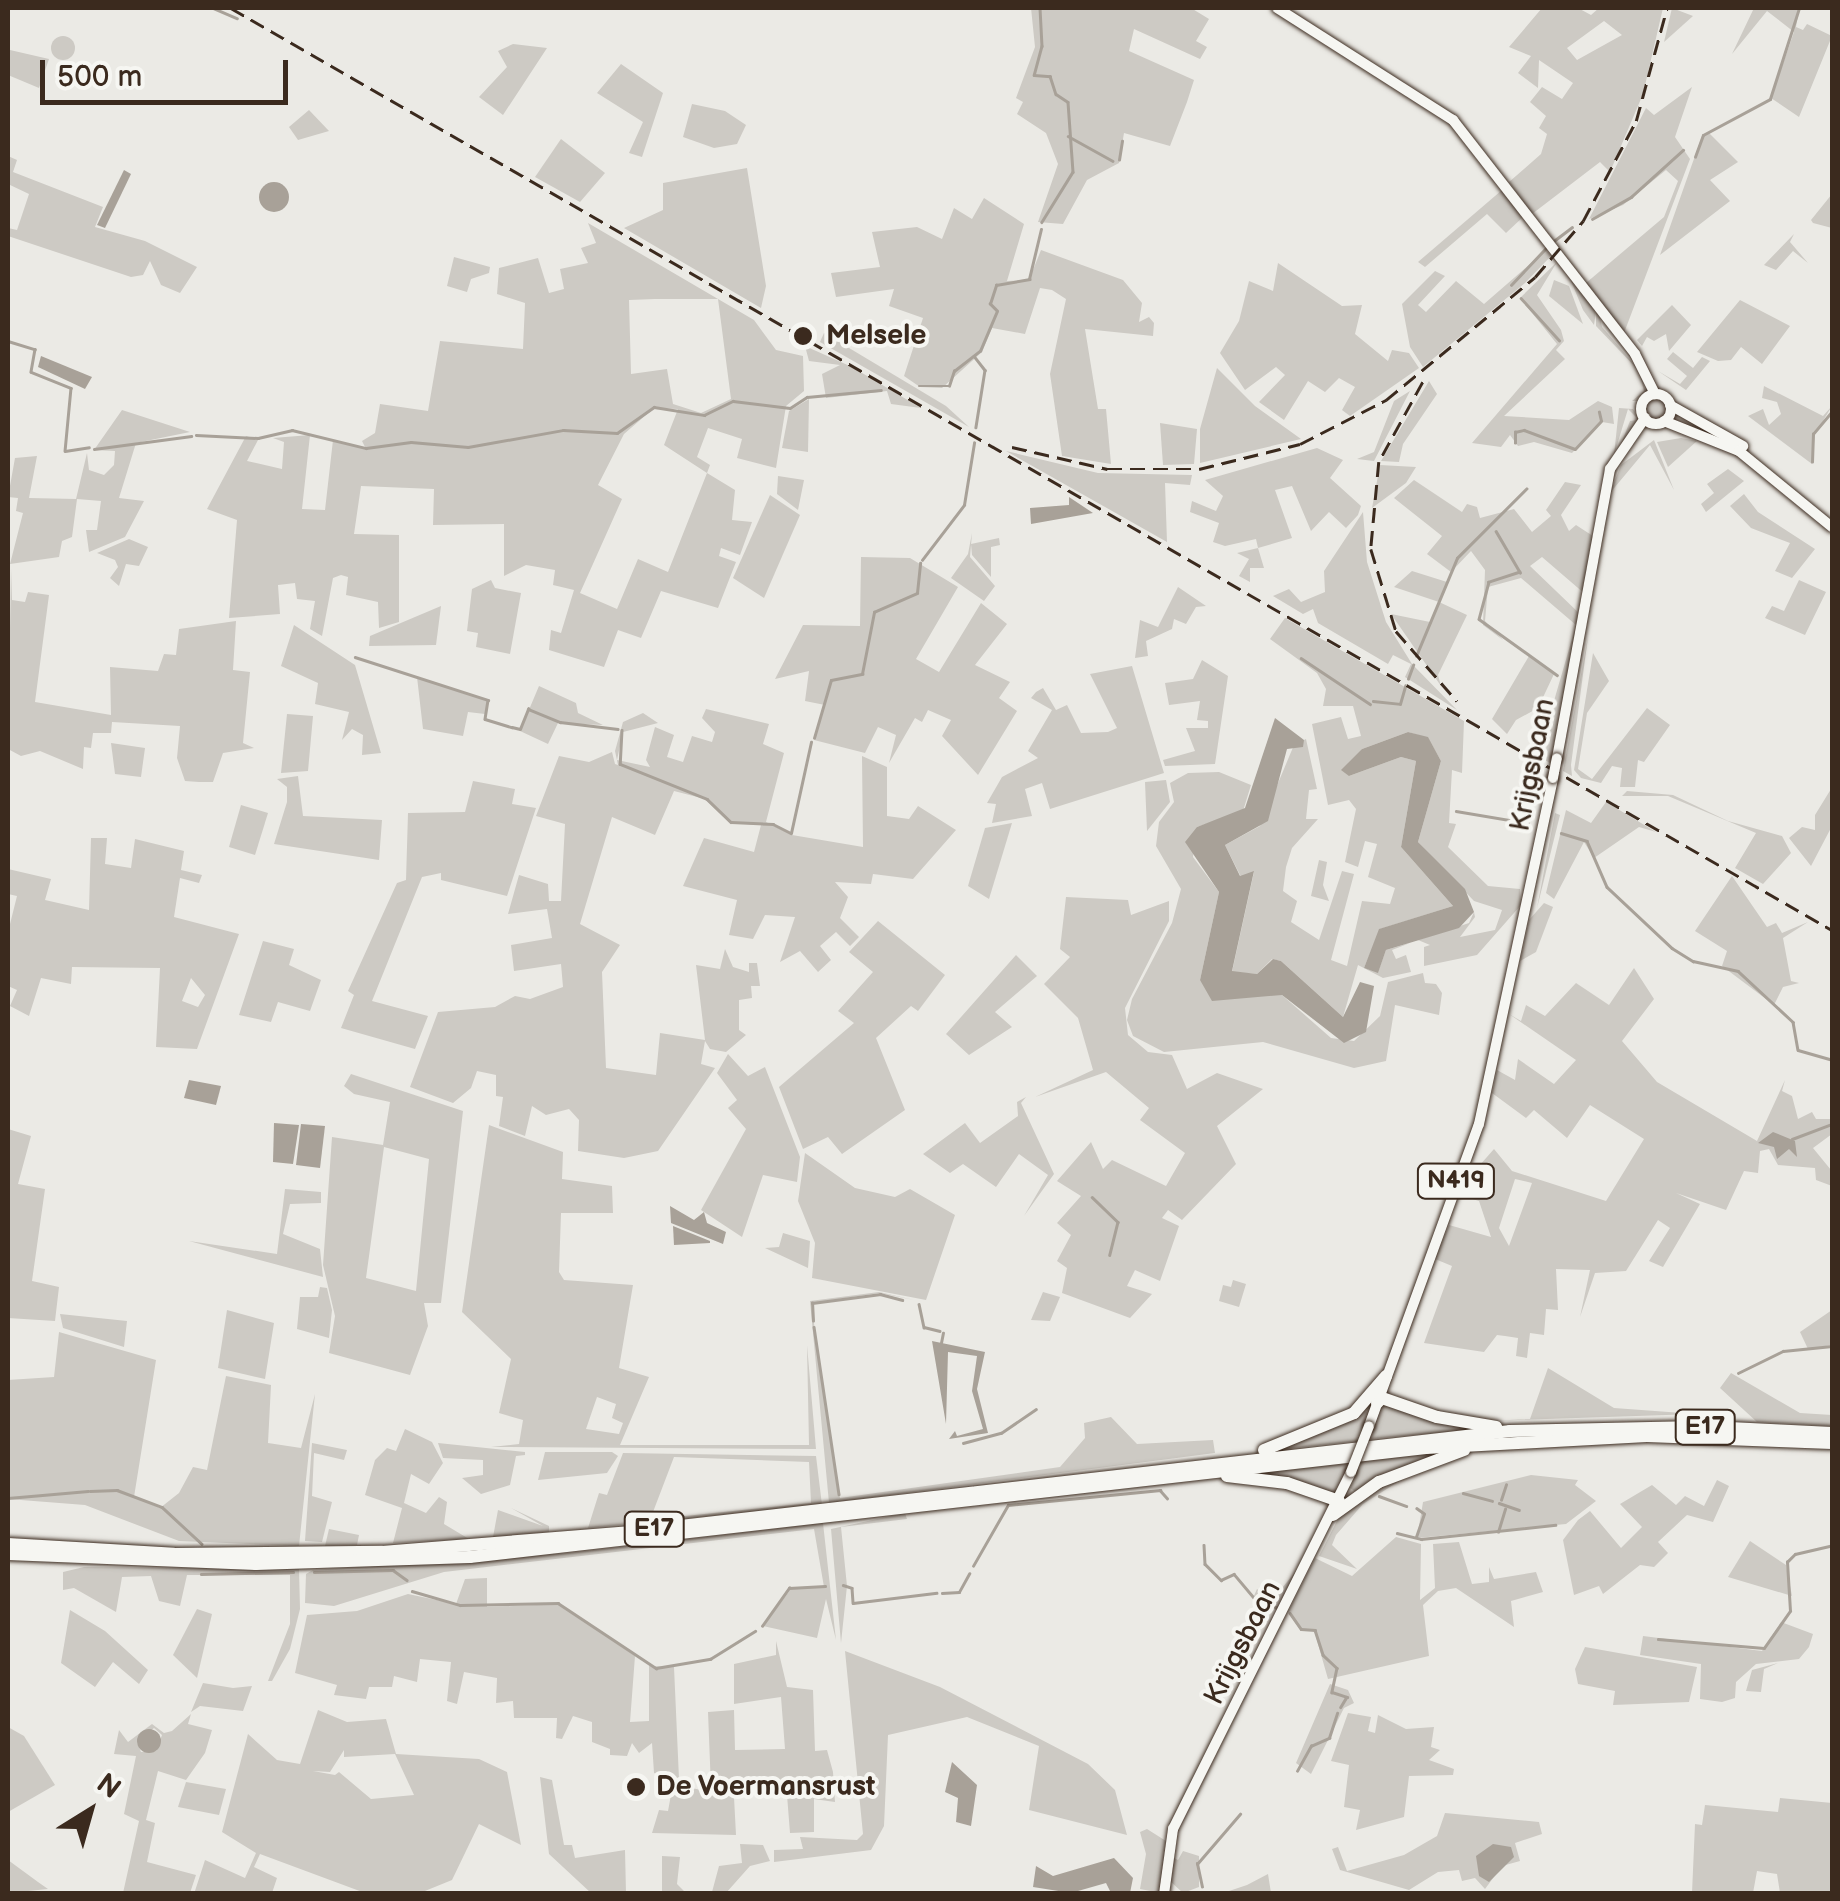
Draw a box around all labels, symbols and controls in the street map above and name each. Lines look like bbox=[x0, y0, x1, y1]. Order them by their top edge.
scale bar bbox=[45, 40, 292, 102]
text: 500 m bbox=[57, 59, 142, 95]
place label: Melsele bbox=[826, 319, 926, 353]
marker: Melsele bbox=[790, 323, 816, 349]
street label: Krijgsbaan bbox=[1504, 696, 1562, 834]
road number: N419 bbox=[1416, 1161, 1496, 1201]
road number: E17 bbox=[1672, 1407, 1738, 1447]
road number: E17 bbox=[622, 1509, 686, 1549]
street label: Krijgsbaan bbox=[1197, 1575, 1289, 1711]
north arrow bbox=[40, 1761, 140, 1861]
text: N bbox=[90, 1767, 127, 1806]
place label: De Voermansrust bbox=[656, 1770, 877, 1804]
marker: De Voermansrust bbox=[625, 1776, 647, 1798]

